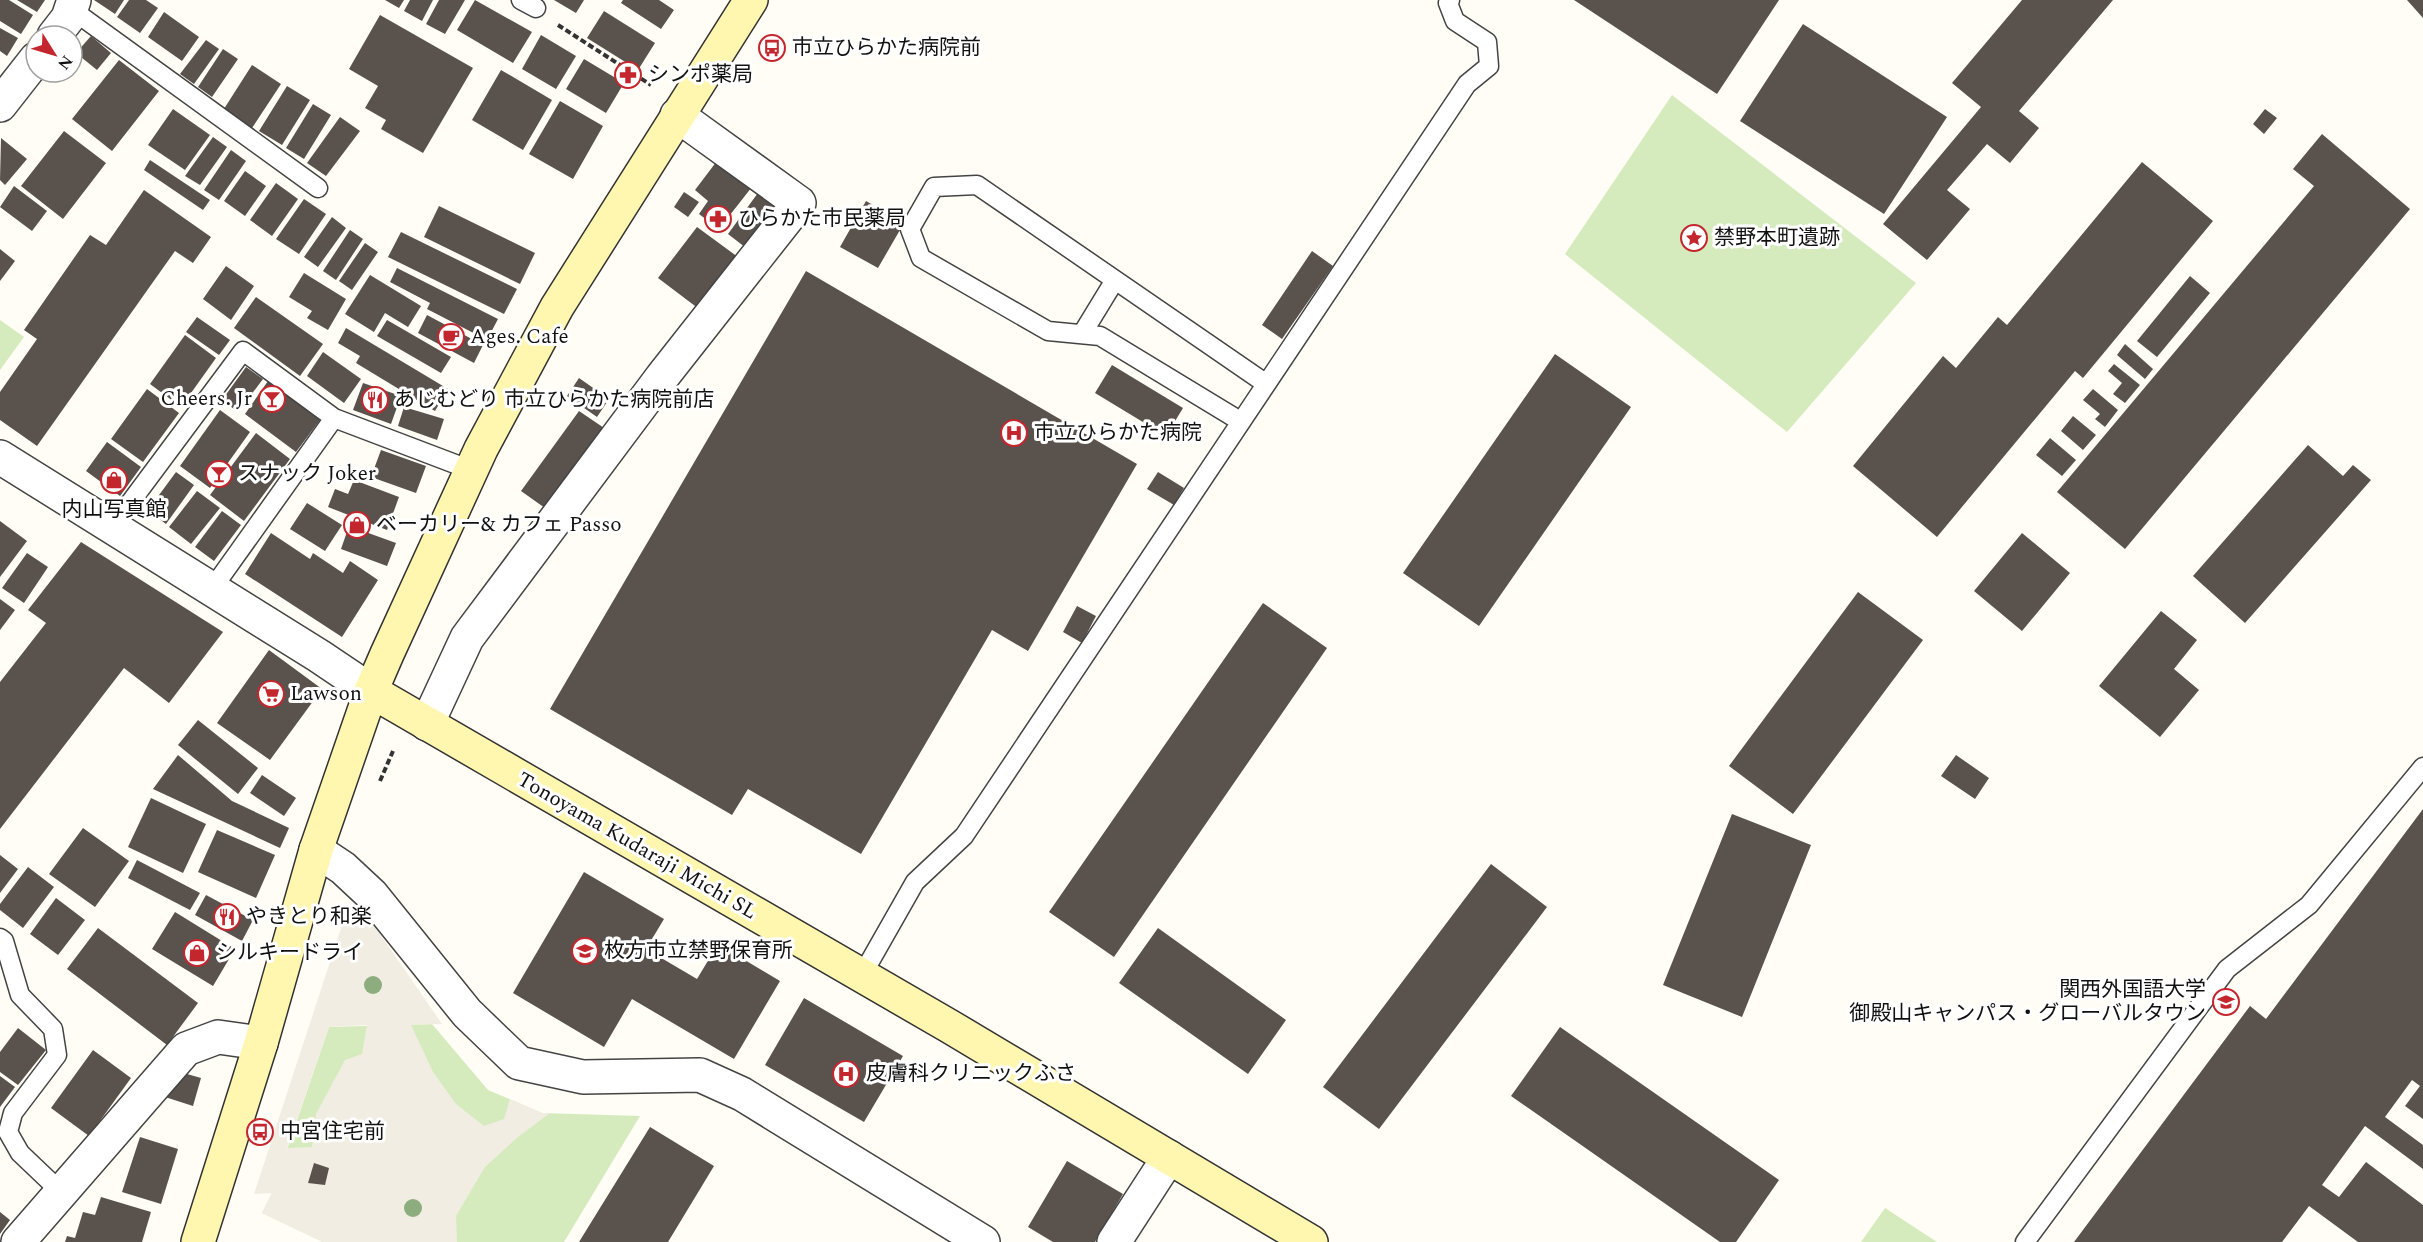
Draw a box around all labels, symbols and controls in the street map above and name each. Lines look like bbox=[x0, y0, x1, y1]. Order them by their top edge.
north arrow bbox=[24, 24, 84, 84]
place label: 市立ひらかた病院前 bbox=[792, 32, 981, 64]
bus stop icon: 市立ひらかた病院前 bbox=[757, 33, 787, 63]
text: N bbox=[52, 50, 79, 75]
place label: シンポ薬局 bbox=[648, 59, 753, 91]
pharmacy icon: シンポ薬局 bbox=[613, 60, 643, 90]
place label: ひらかた市民薬局 bbox=[738, 203, 906, 235]
pharmacy icon: ひらかた市民薬局 bbox=[703, 204, 733, 234]
place label: 禁野本町遺跡 bbox=[1714, 222, 1840, 254]
place icon: 禁野本町遺跡 bbox=[1679, 223, 1709, 253]
place label: Ages. Cafe bbox=[470, 321, 569, 353]
cafe icon: Ages. Cafe bbox=[436, 322, 466, 352]
place label: Cheers. Jr bbox=[160, 383, 252, 415]
bar icon: Cheers. Jr bbox=[257, 384, 287, 414]
place label: あじむどり 市立ひらかた病院前店 bbox=[394, 384, 714, 416]
restaurant icon: あじむどり 市立ひらかた病院前店 bbox=[360, 385, 390, 415]
place label: 市立ひらかた病院 bbox=[1034, 417, 1202, 449]
hospital icon: 市立ひらかた病院 bbox=[999, 418, 1029, 448]
place label: スナック Joker bbox=[238, 458, 376, 490]
bar icon: スナック Joker bbox=[204, 459, 234, 489]
shop icon: 内山写真館 bbox=[99, 465, 129, 495]
place label: 内山写真館 bbox=[62, 494, 167, 526]
place label: ベーカリー& カフェ Passo bbox=[376, 509, 622, 541]
shop icon: ベーカリー& カフェ Passo bbox=[342, 510, 372, 540]
place label: Lawson bbox=[290, 678, 362, 710]
supermarket icon: Lawson bbox=[256, 679, 286, 709]
street label: Tonoyama Kudaraji Michi SL bbox=[511, 764, 763, 928]
place label: やきとり和楽 bbox=[246, 901, 372, 933]
restaurant icon: やきとり和楽 bbox=[212, 902, 242, 932]
place label: 枚方市立禁野保育所 bbox=[604, 935, 793, 967]
school or university icon: 枚方市立禁野保育所 bbox=[570, 936, 600, 966]
place label: シルキードライ bbox=[216, 937, 363, 969]
shop icon: シルキードライ bbox=[182, 938, 212, 968]
place label: 関西外国語大学 御殿山キャンパス・グローバルタウン bbox=[1849, 974, 2206, 1030]
school or university icon: 関西外国語大学 御殿山キャンパス・グローバルタウン bbox=[2211, 987, 2241, 1017]
place label: 皮膚科クリニックふさ bbox=[866, 1058, 1076, 1090]
hospital icon: 皮膚科クリニックふさ bbox=[831, 1059, 861, 1089]
place label: 中宮住宅前 bbox=[280, 1116, 385, 1148]
bus stop icon: 中宮住宅前 bbox=[245, 1117, 275, 1147]

